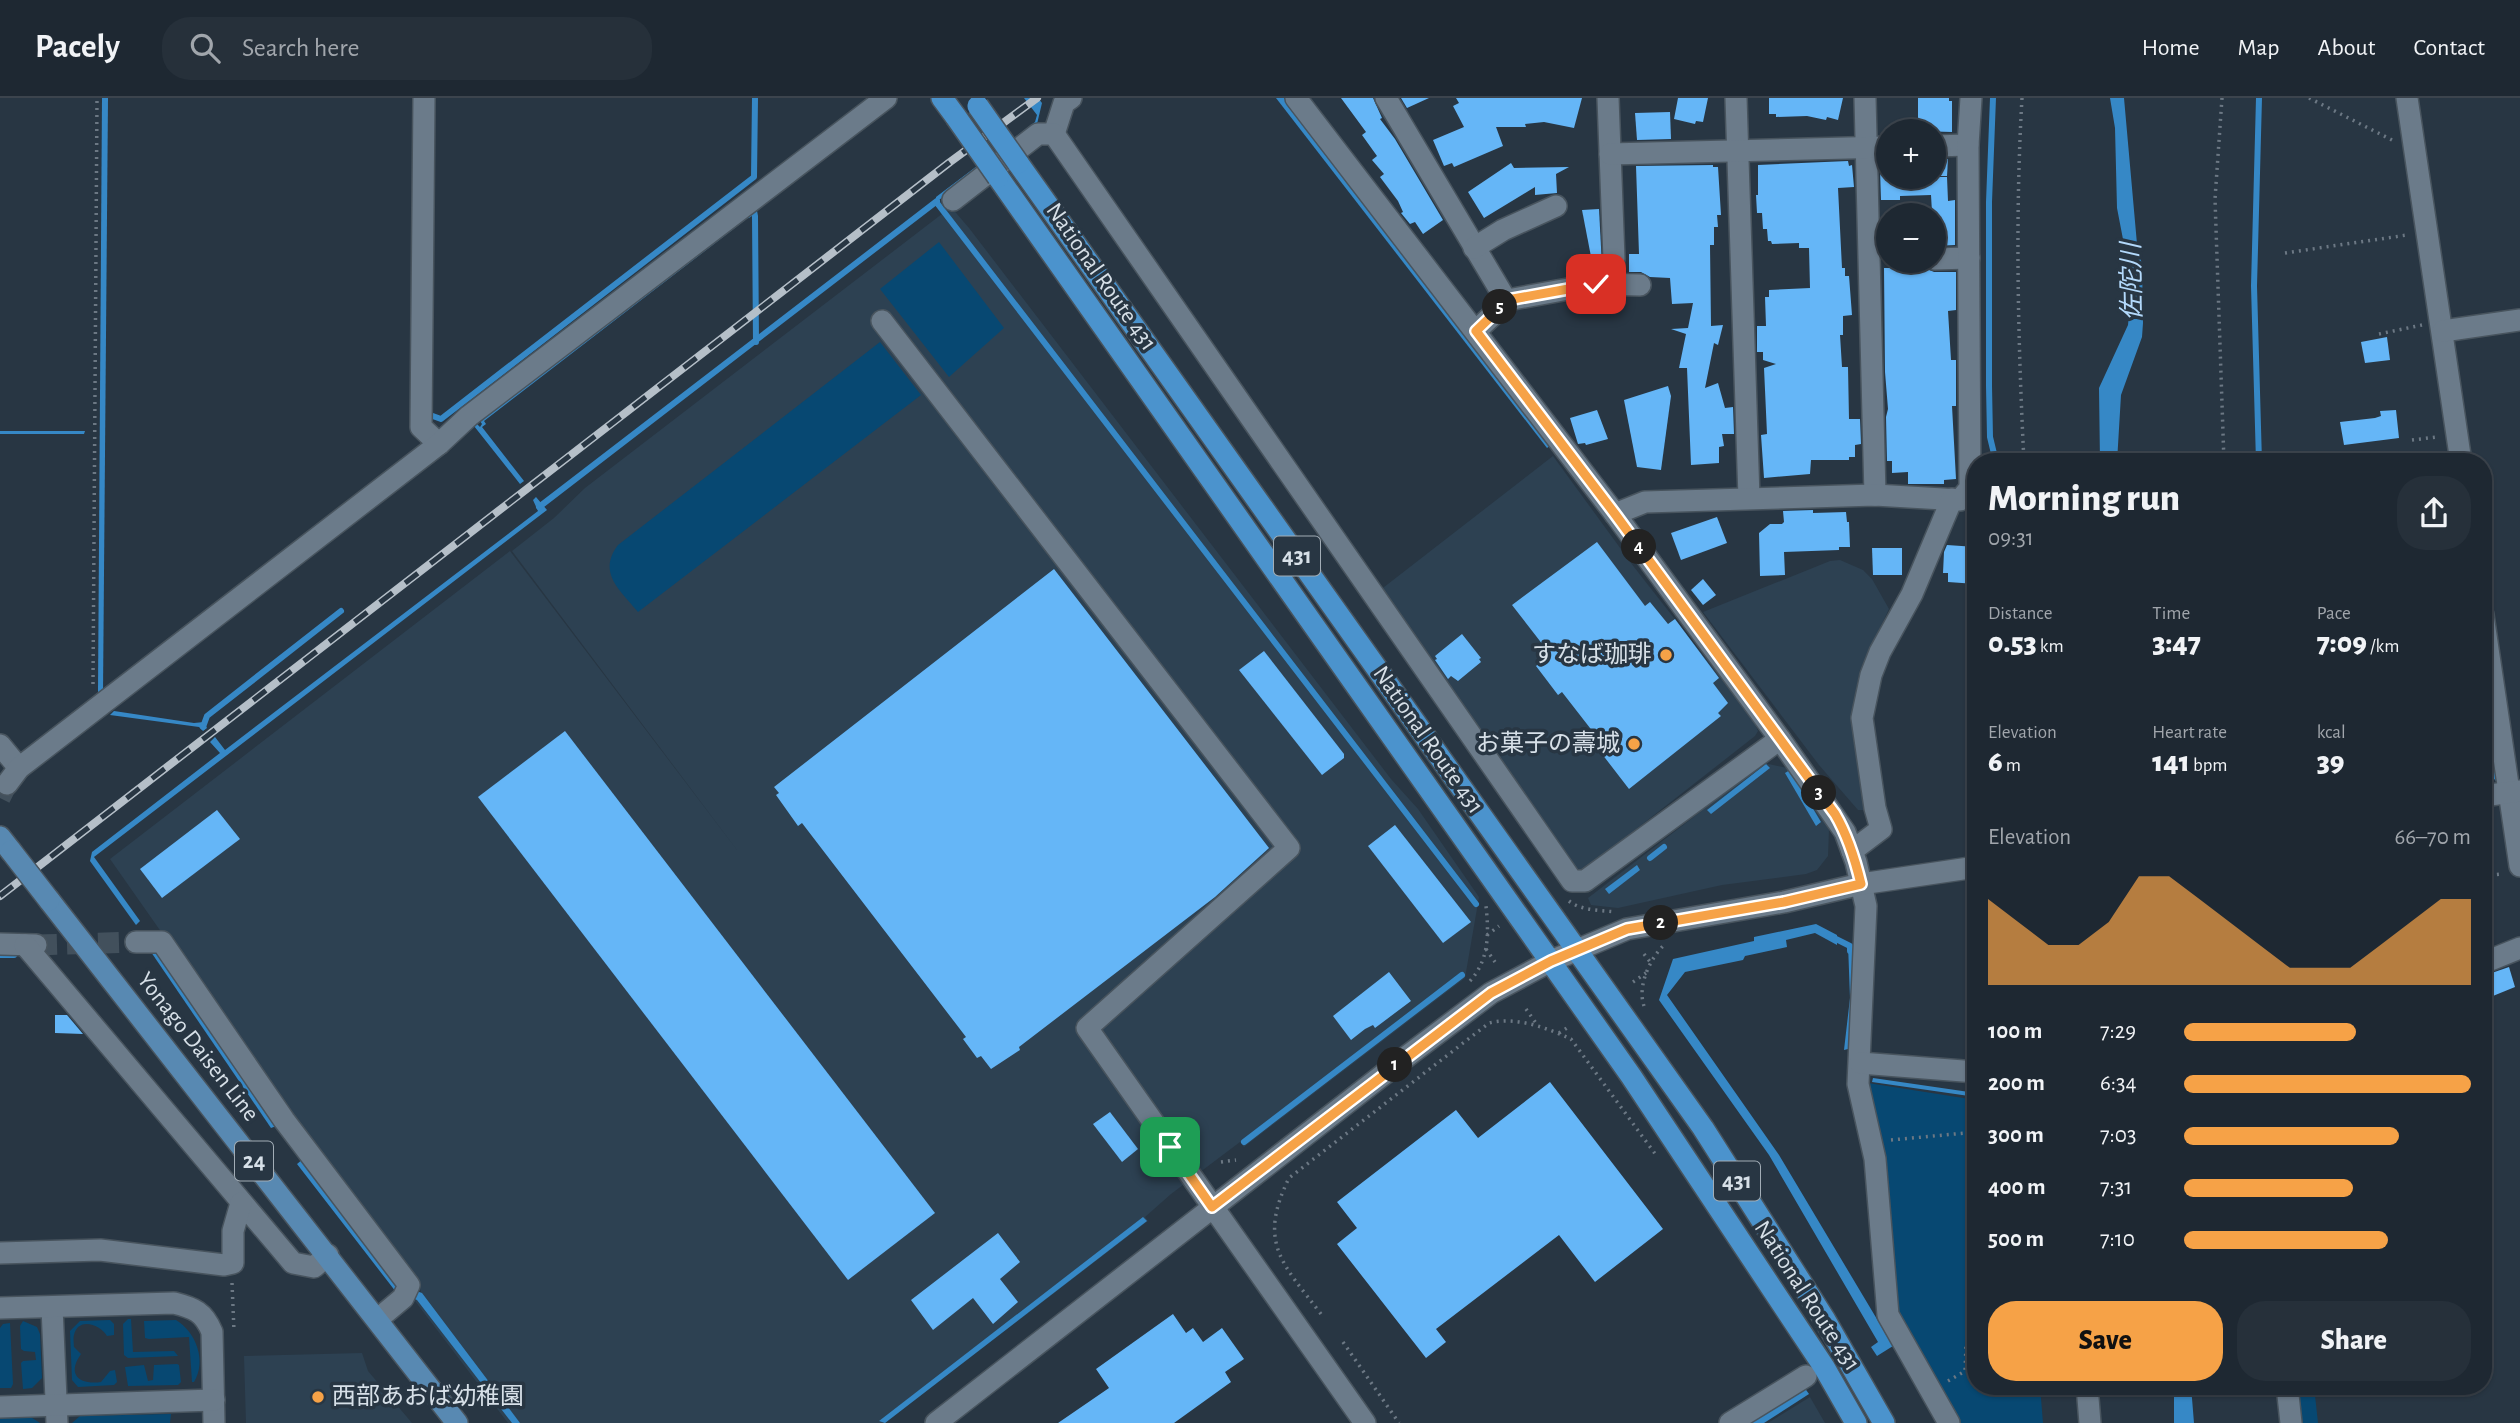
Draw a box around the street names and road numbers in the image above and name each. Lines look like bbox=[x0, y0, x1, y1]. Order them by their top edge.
street label: National Route 431 bbox=[1041, 199, 1161, 355]
road number: 431 bbox=[1274, 536, 1320, 576]
street label: National Route 431 bbox=[1368, 662, 1488, 818]
street label: Yonago Daisen Line bbox=[133, 968, 263, 1126]
road number: 24 bbox=[235, 1142, 273, 1180]
road number: 431 bbox=[1714, 1162, 1760, 1200]
street label: National Route 431 bbox=[1750, 1217, 1864, 1375]

